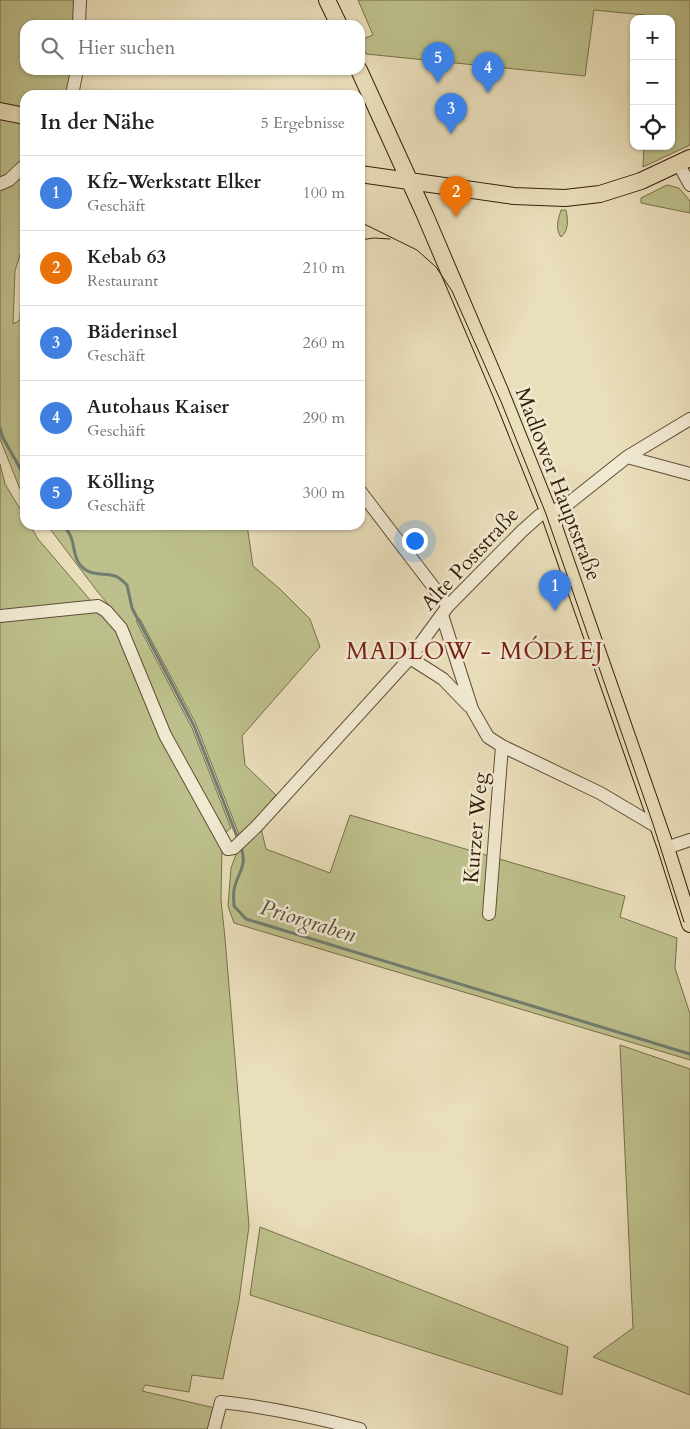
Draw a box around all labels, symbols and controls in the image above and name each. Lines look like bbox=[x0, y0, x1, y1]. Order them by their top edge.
map controls bbox=[630, 15, 675, 150]
button: + bbox=[630, 15, 675, 60]
search box bbox=[20, 20, 365, 75]
icon: search bbox=[38, 34, 66, 62]
text: Hier suchen bbox=[78, 35, 175, 61]
pin: 5 bbox=[422, 42, 454, 83]
pin: 4 bbox=[472, 52, 504, 93]
button: − bbox=[630, 60, 675, 105]
pin: 3 bbox=[435, 93, 467, 134]
button: locate bbox=[630, 105, 675, 150]
text: In der Nähe bbox=[40, 108, 155, 137]
text: 5 Ergebnisse bbox=[260, 112, 345, 134]
text: Kfz-Werkstatt Elker bbox=[87, 169, 261, 195]
pin: 2 bbox=[440, 176, 472, 217]
text: 1 bbox=[52, 182, 60, 204]
text: 100 m bbox=[303, 182, 345, 204]
text: Geschäft bbox=[87, 195, 145, 217]
text: Kebab 63 bbox=[87, 244, 166, 270]
text: 2 bbox=[52, 257, 60, 279]
text: 210 m bbox=[303, 257, 345, 279]
text: Restaurant bbox=[87, 270, 158, 292]
text: Bäderinsel bbox=[87, 319, 178, 345]
text: 3 bbox=[52, 332, 60, 354]
text: 260 m bbox=[303, 332, 345, 354]
text: Geschäft bbox=[87, 345, 145, 367]
street label: Madlower Hauptstraße bbox=[508, 383, 608, 585]
text: Autohaus Kaiser bbox=[87, 394, 229, 420]
text: 4 bbox=[52, 407, 60, 429]
text: 290 m bbox=[303, 407, 345, 429]
text: Geschäft bbox=[87, 420, 145, 442]
text: Kölling bbox=[87, 469, 154, 495]
text: 5 bbox=[52, 482, 60, 504]
text: 300 m bbox=[303, 482, 345, 504]
text: Geschäft bbox=[87, 495, 145, 517]
street label: Alte Poststraße bbox=[414, 501, 526, 617]
your location bbox=[402, 528, 428, 554]
pin: 1 bbox=[539, 570, 571, 611]
district label: MADLOW - MÓDŁEJ bbox=[346, 635, 604, 668]
street label: Kurzer Weg bbox=[457, 771, 495, 885]
water label: Priorgraben bbox=[257, 892, 360, 950]

